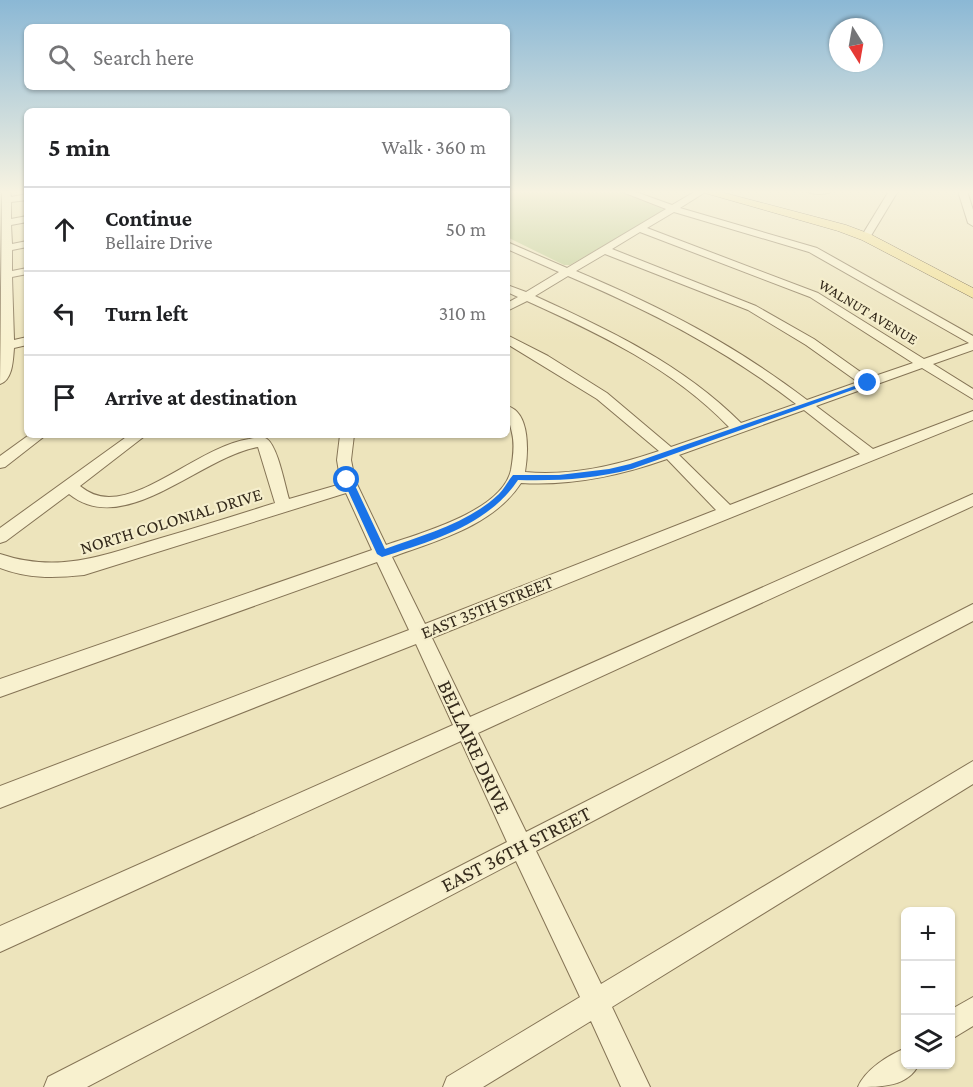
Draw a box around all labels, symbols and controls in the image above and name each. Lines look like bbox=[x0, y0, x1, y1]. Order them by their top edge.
north arrow bbox=[829, 18, 883, 72]
search box bbox=[24, 24, 510, 90]
icon: search bbox=[45, 41, 78, 74]
text: Search here bbox=[93, 45, 194, 70]
text: 5 min bbox=[48, 133, 110, 162]
text: Walk · 360 m bbox=[381, 136, 486, 158]
text: Continue bbox=[105, 206, 192, 231]
icon: ahead bbox=[48, 213, 81, 246]
text: 50 m bbox=[445, 218, 486, 240]
text: Bellaire Drive bbox=[105, 231, 212, 253]
street label: WALNUT AVENUE bbox=[816, 276, 920, 348]
icon: left bbox=[48, 297, 81, 330]
text: Turn left bbox=[105, 301, 188, 326]
text: 310 m bbox=[439, 302, 486, 324]
route end bbox=[854, 369, 880, 395]
icon: arrive bbox=[48, 381, 81, 414]
text: Arrive at destination bbox=[105, 385, 297, 410]
route start bbox=[333, 466, 359, 492]
street label: NORTH COLONIAL DRIVE bbox=[78, 484, 265, 558]
street label: EAST 35TH STREET bbox=[418, 571, 556, 643]
street label: BELLAIRE DRIVE bbox=[433, 676, 515, 818]
street label: EAST 36TH STREET bbox=[437, 801, 595, 897]
map controls bbox=[901, 907, 955, 1069]
button: + bbox=[901, 907, 955, 961]
button: − bbox=[901, 961, 955, 1015]
button: layers bbox=[901, 1015, 955, 1069]

